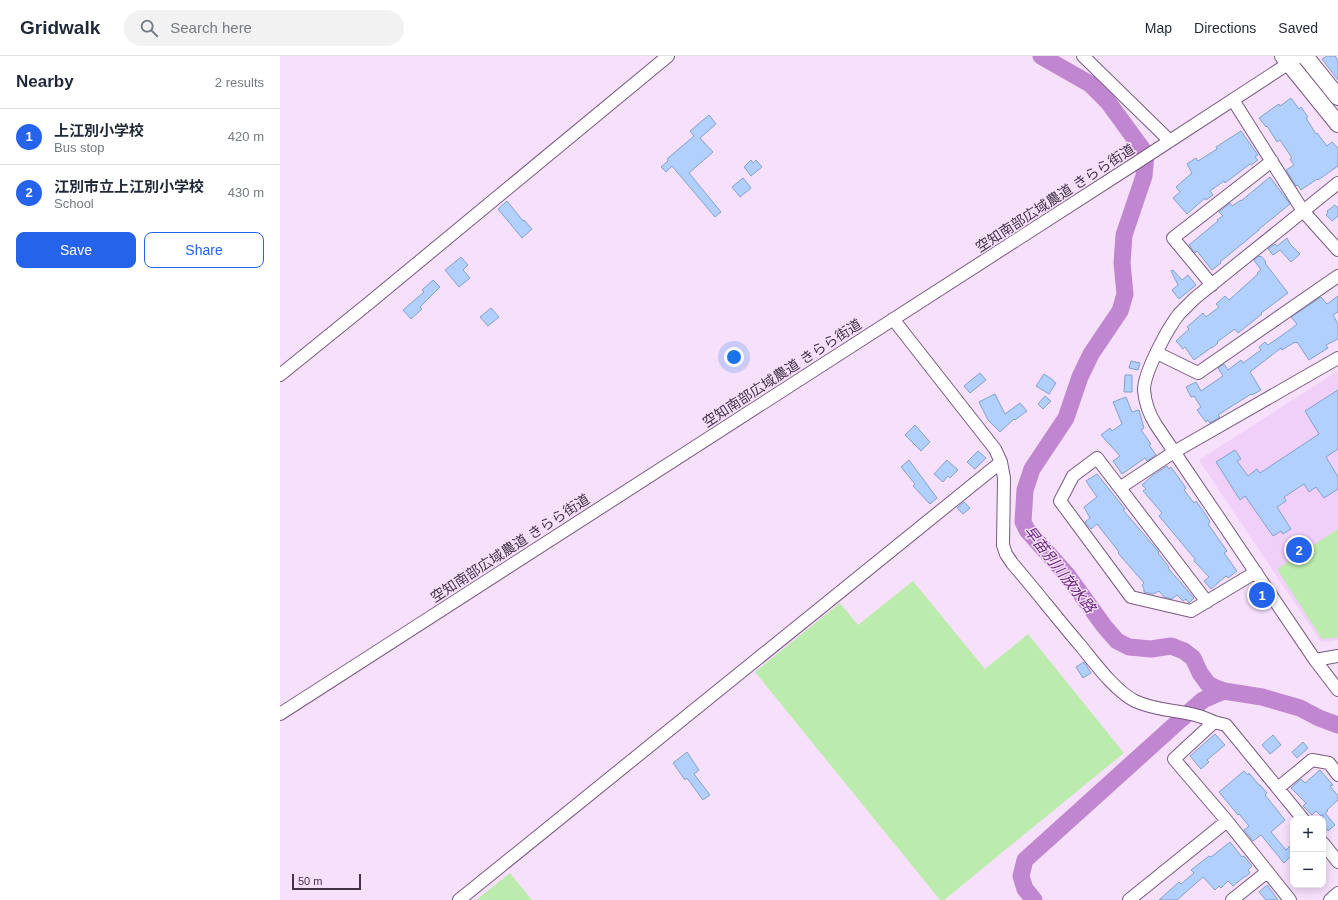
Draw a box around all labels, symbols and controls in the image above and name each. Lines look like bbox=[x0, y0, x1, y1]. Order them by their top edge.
search box bbox=[124, 10, 404, 46]
text: Gridwalk bbox=[20, 17, 100, 38]
icon: search bbox=[138, 17, 160, 39]
text: Search here bbox=[170, 19, 252, 36]
text: Map bbox=[1145, 20, 1172, 36]
text: Directions bbox=[1194, 20, 1256, 36]
text: Saved bbox=[1278, 20, 1318, 36]
text: Nearby bbox=[16, 72, 74, 91]
text: 2 results bbox=[215, 75, 264, 90]
text: 上江別小学校 bbox=[54, 122, 144, 139]
text: 1 bbox=[25, 129, 33, 144]
text: 420 m bbox=[228, 129, 264, 144]
text: Bus stop bbox=[54, 140, 105, 155]
street label: 空知南部広域農道 きらら街道 bbox=[973, 141, 1137, 255]
text: 江別市立上江別小学校 bbox=[54, 178, 204, 195]
text: 2 bbox=[25, 185, 33, 200]
text: 430 m bbox=[228, 185, 264, 200]
text: School bbox=[54, 196, 94, 211]
button: Save bbox=[16, 232, 136, 268]
button: Share bbox=[144, 232, 264, 268]
street label: 空知南部広域農道 きらら街道 bbox=[700, 316, 864, 430]
your location bbox=[724, 347, 744, 367]
street label: 空知南部広域農道 きらら街道 bbox=[428, 491, 592, 605]
water label: 早苗別川放水路 bbox=[1021, 522, 1100, 617]
pin: 2 bbox=[1286, 535, 1312, 565]
pin: 1 bbox=[1249, 580, 1275, 610]
map controls bbox=[1290, 816, 1326, 888]
button: + bbox=[1290, 816, 1326, 852]
button: − bbox=[1290, 852, 1326, 888]
scale bar bbox=[292, 872, 361, 891]
text: 50 m bbox=[298, 875, 322, 887]

